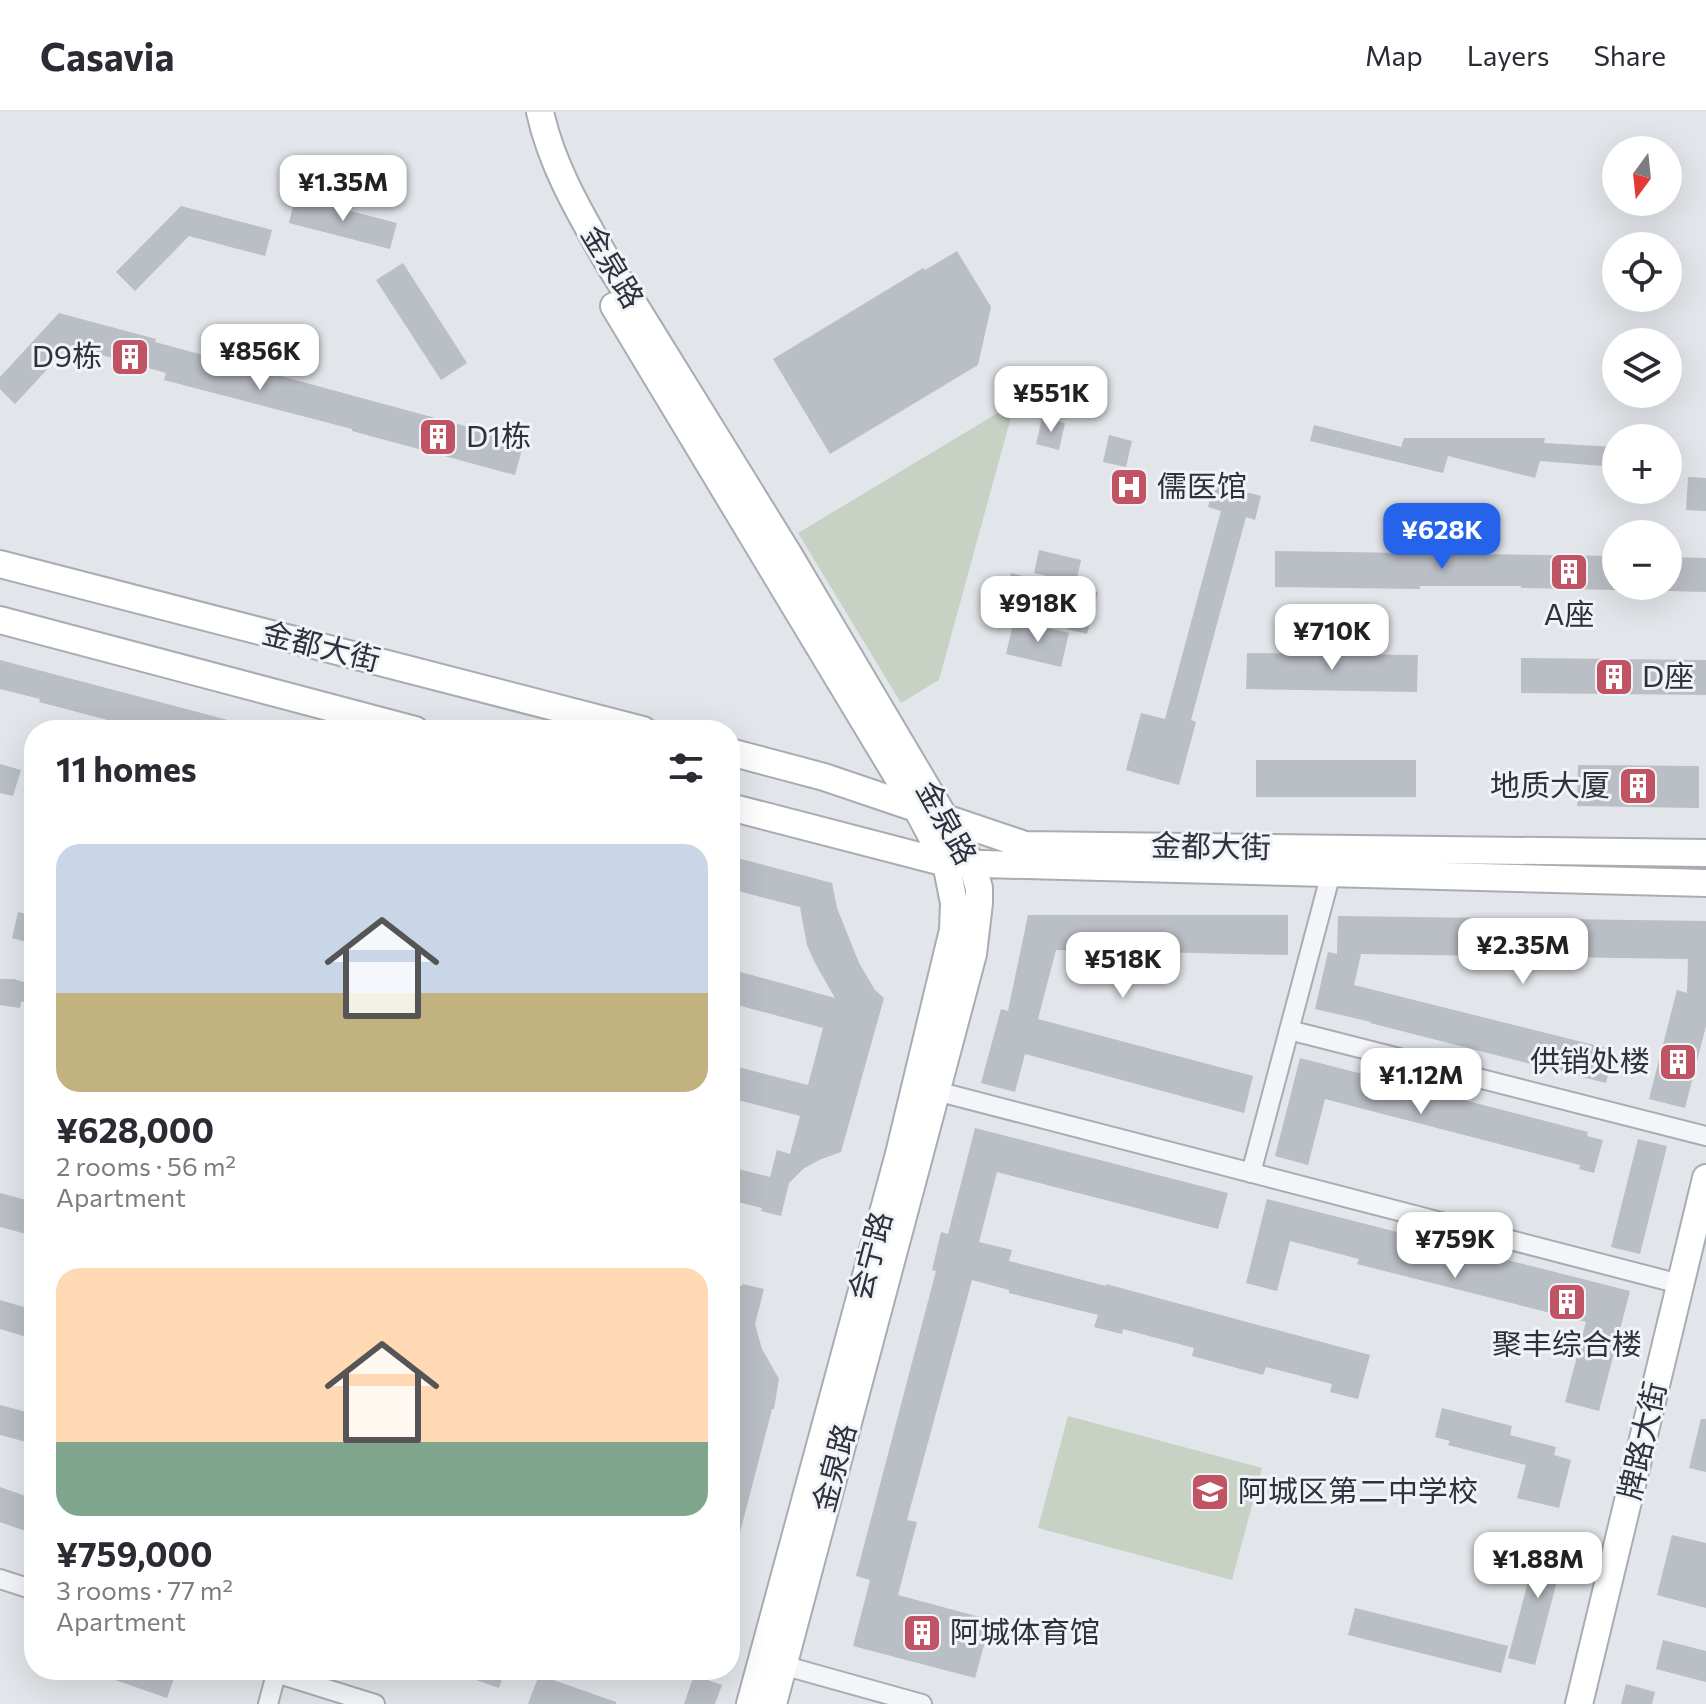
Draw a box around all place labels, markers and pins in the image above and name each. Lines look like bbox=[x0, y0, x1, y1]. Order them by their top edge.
pin: ¥1.35M bbox=[278, 155, 408, 223]
pin: ¥856K bbox=[204, 324, 316, 392]
place label: D9栋 bbox=[32, 336, 102, 373]
building icon: D9栋 bbox=[109, 336, 151, 378]
pin: ¥551K bbox=[995, 366, 1107, 434]
building icon: D1栋 bbox=[417, 416, 459, 458]
place label: D1栋 bbox=[466, 416, 531, 453]
hospital icon: 儒医馆 bbox=[1108, 466, 1150, 508]
place label: 儒医馆 bbox=[1157, 466, 1247, 503]
pin: ¥628K bbox=[1386, 503, 1498, 571]
building icon: A座 bbox=[1548, 551, 1590, 593]
pin: ¥918K bbox=[982, 576, 1094, 644]
place label: A座 bbox=[1544, 594, 1594, 631]
pin: ¥710K bbox=[1276, 604, 1388, 672]
building icon: D座 bbox=[1593, 656, 1635, 698]
place label: D座 bbox=[1642, 656, 1694, 693]
place label: 地质大厦 bbox=[1490, 765, 1610, 802]
building icon: 地质大厦 bbox=[1617, 765, 1659, 807]
pin: ¥2.35M bbox=[1458, 918, 1588, 986]
pin: ¥518K bbox=[1067, 932, 1179, 1000]
place label: 供销处楼 bbox=[1530, 1041, 1650, 1078]
building icon: 供销处楼 bbox=[1657, 1041, 1699, 1083]
pin: ¥1.12M bbox=[1356, 1048, 1486, 1116]
pin: ¥759K bbox=[1399, 1212, 1511, 1280]
building icon: 聚丰综合楼 bbox=[1546, 1281, 1588, 1323]
place label: 聚丰综合楼 bbox=[1492, 1324, 1642, 1361]
school or university icon: 阿城区第二中学校 bbox=[1189, 1471, 1231, 1513]
place label: 阿城区第二中学校 bbox=[1238, 1471, 1478, 1508]
pin: ¥1.88M bbox=[1473, 1532, 1603, 1600]
building icon: 阿城体育馆 bbox=[901, 1612, 943, 1654]
place label: 阿城体育馆 bbox=[950, 1612, 1100, 1649]

